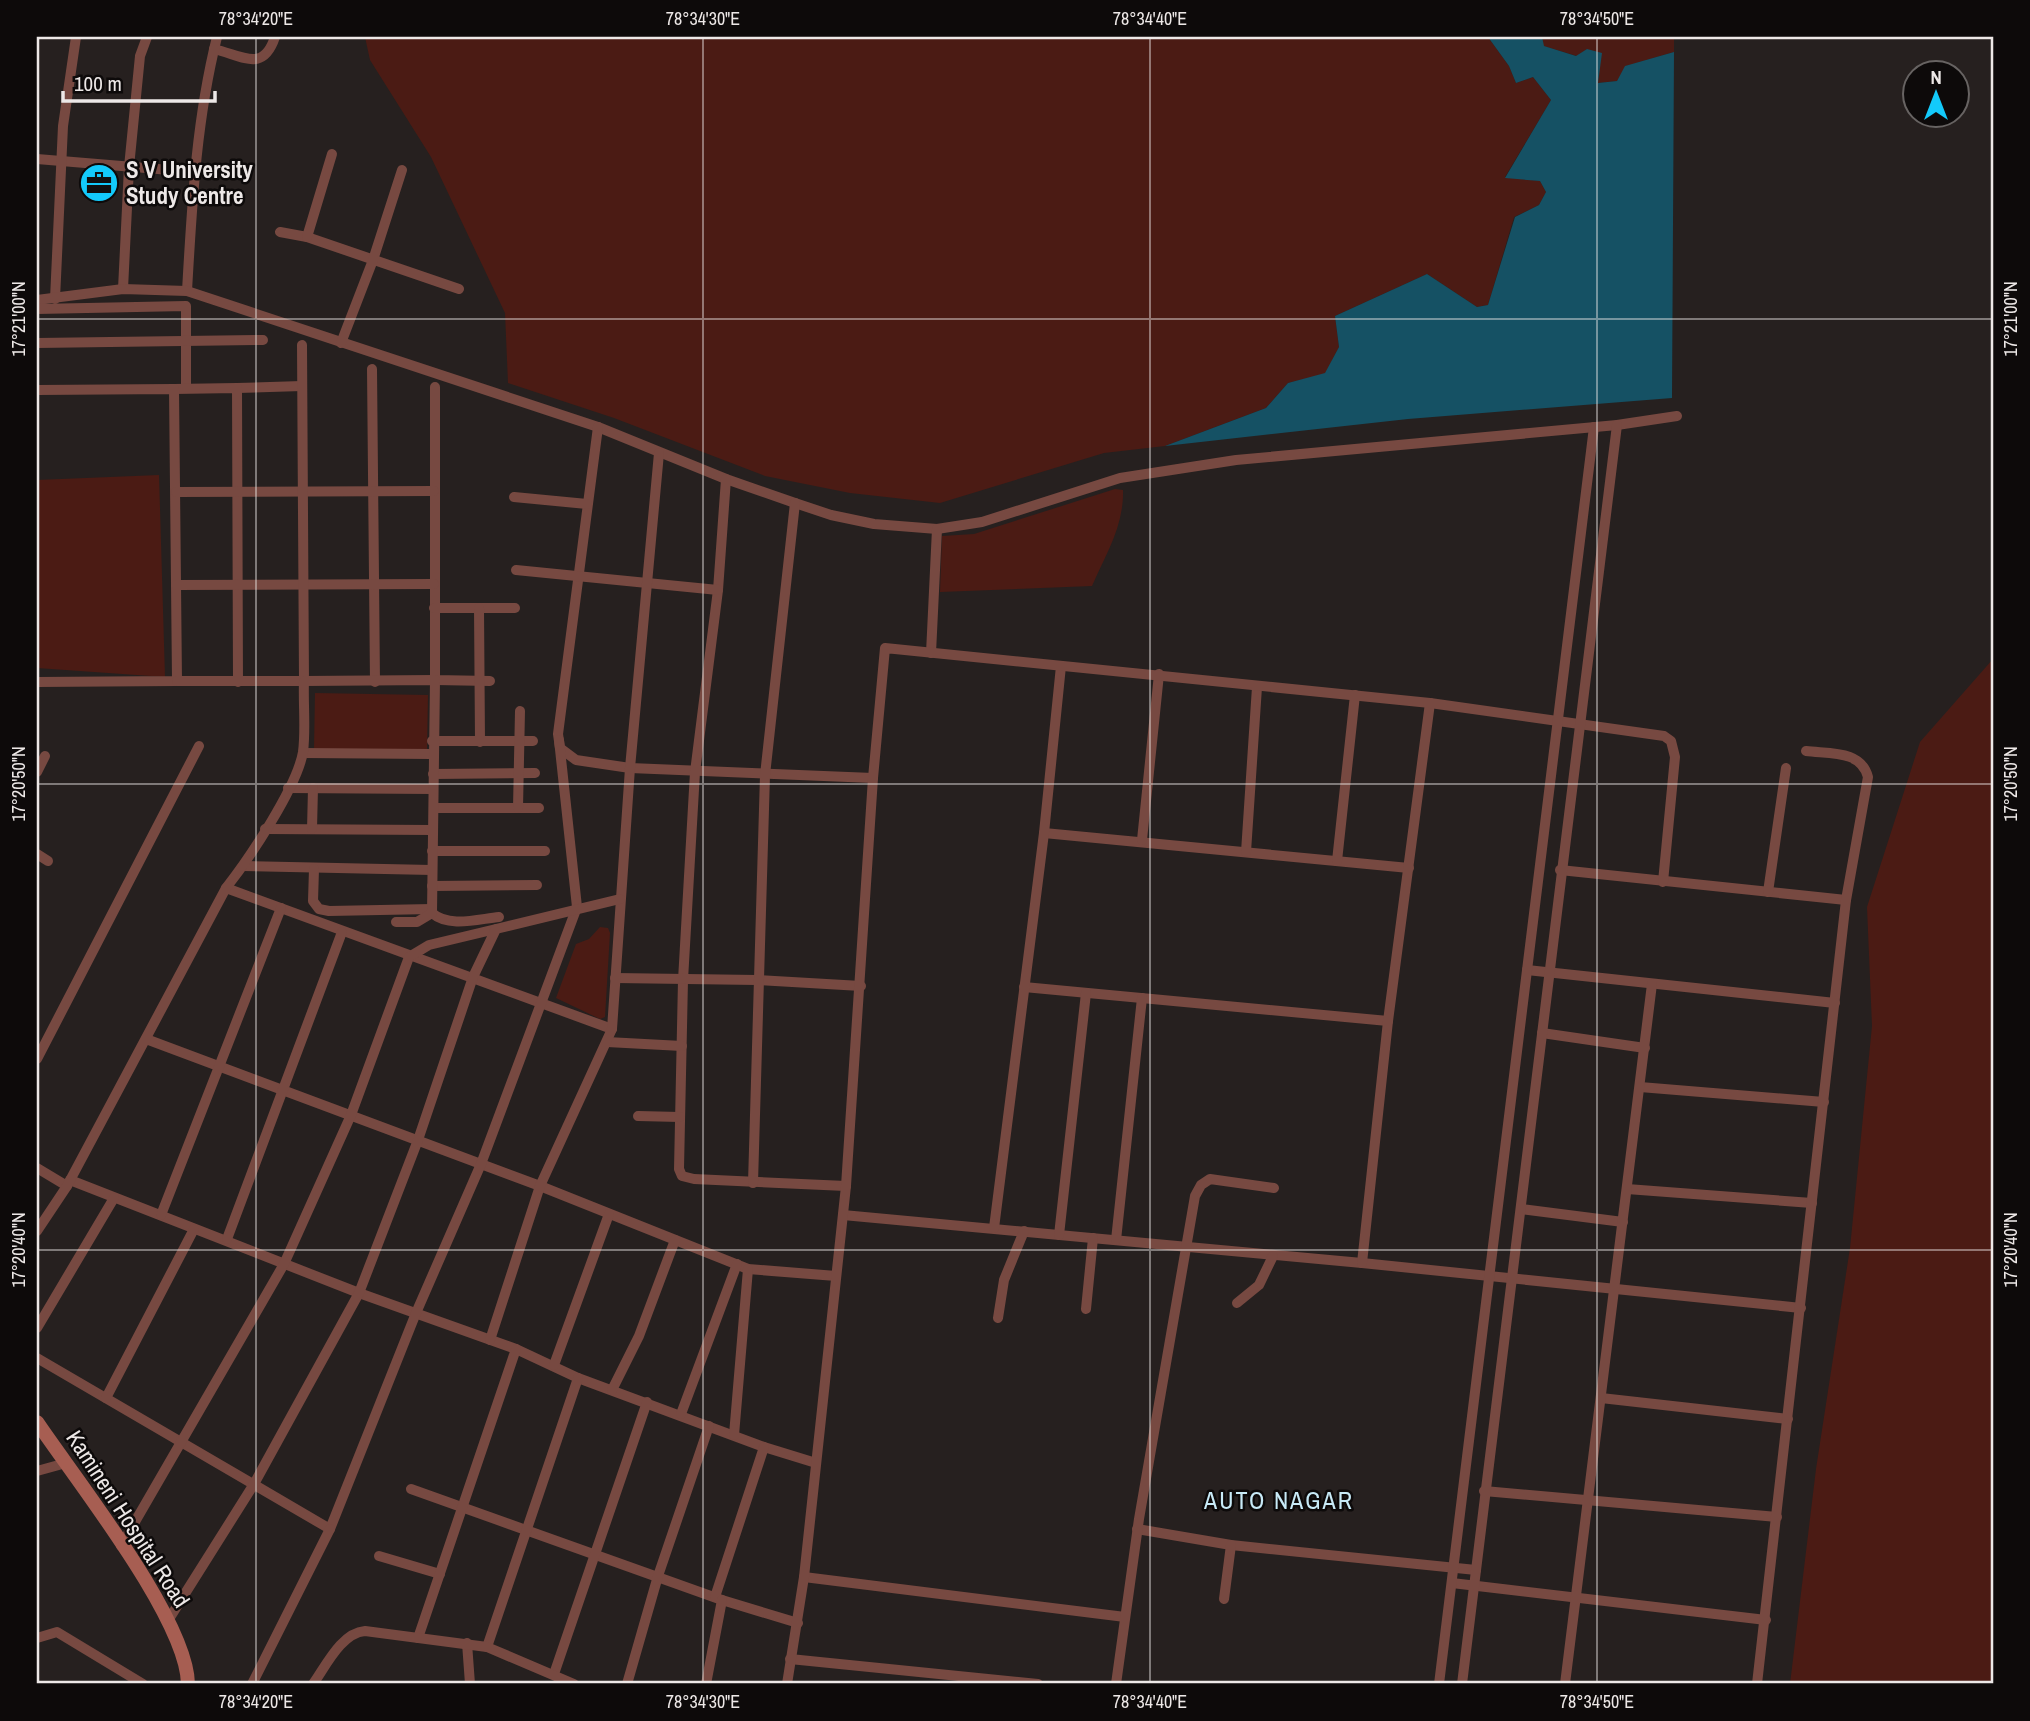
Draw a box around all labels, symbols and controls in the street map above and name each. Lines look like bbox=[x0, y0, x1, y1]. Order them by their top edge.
text: 78°34'20"E bbox=[219, 6, 293, 31]
text: 78°34'30"E bbox=[666, 6, 740, 31]
text: 78°34'40"E bbox=[1113, 6, 1187, 31]
text: 78°34'50"E bbox=[1560, 6, 1634, 31]
scale bar bbox=[63, 60, 215, 104]
north arrow bbox=[1900, 60, 1970, 130]
text: N bbox=[1930, 64, 1942, 90]
text: 100 m bbox=[74, 69, 122, 98]
place label: S V University Study Centre bbox=[126, 154, 253, 211]
office icon: S V University Study Centre bbox=[78, 162, 120, 204]
text: 17°21'00"N bbox=[6, 281, 31, 357]
text: 17°21'00"N bbox=[1998, 281, 2023, 357]
text: 17°20'50"N bbox=[6, 746, 31, 822]
text: 17°20'50"N bbox=[1998, 746, 2023, 822]
text: 17°20'40"N bbox=[6, 1212, 31, 1288]
text: 17°20'40"N bbox=[1998, 1212, 2023, 1288]
street label: Kamineni Hospital Road bbox=[59, 1424, 197, 1613]
district label: AUTO NAGAR bbox=[1203, 1484, 1354, 1516]
text: 78°34'20"E bbox=[219, 1689, 293, 1714]
text: 78°34'30"E bbox=[666, 1689, 740, 1714]
text: 78°34'40"E bbox=[1113, 1689, 1187, 1714]
text: 78°34'50"E bbox=[1560, 1689, 1634, 1714]

